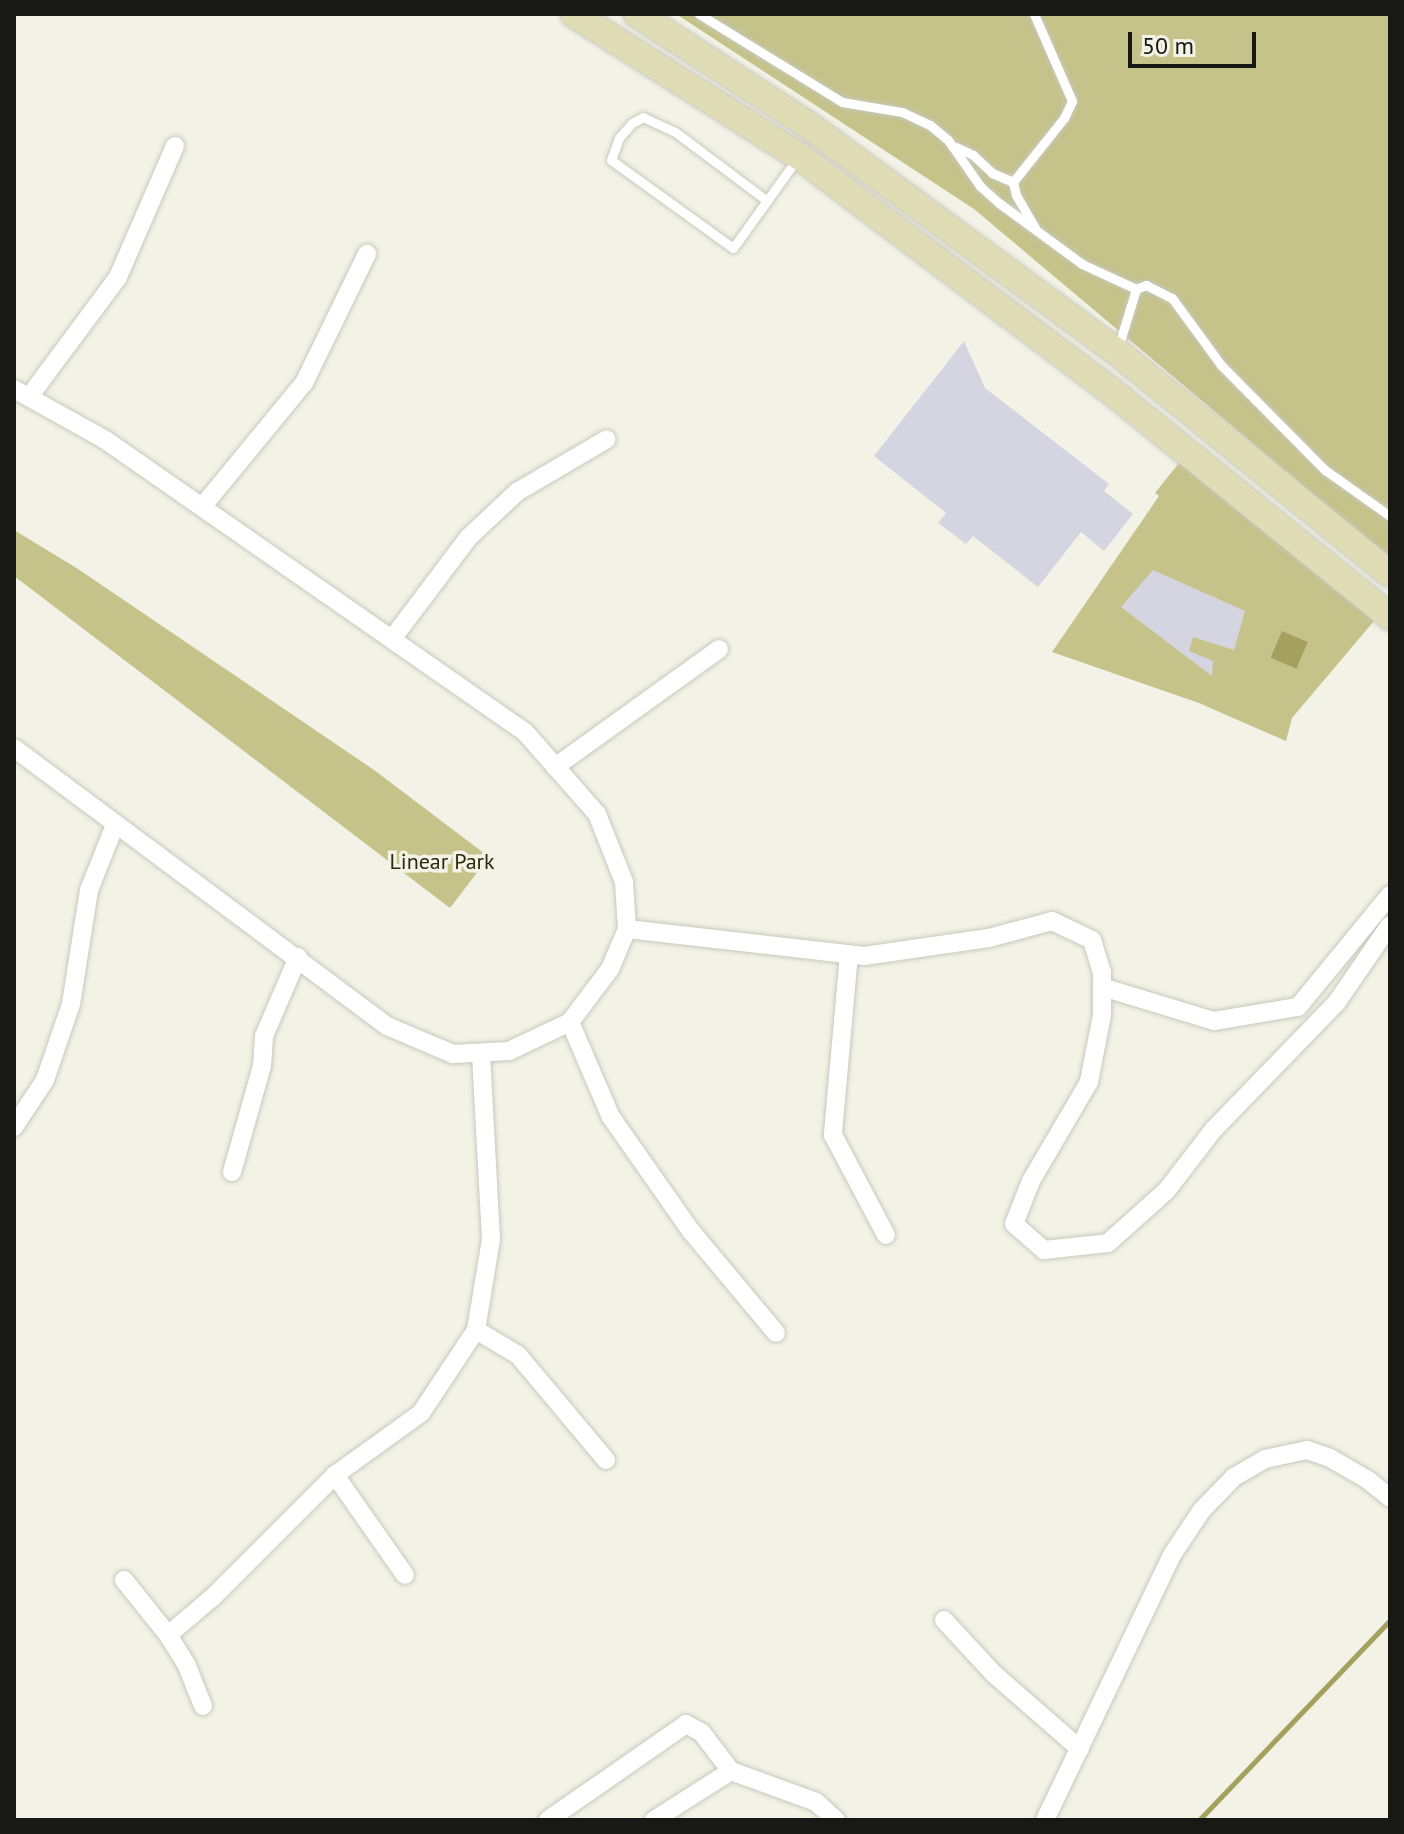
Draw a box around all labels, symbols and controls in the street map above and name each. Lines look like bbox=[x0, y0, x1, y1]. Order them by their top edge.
scale bar bbox=[1132, 16, 1260, 66]
text: 50 m bbox=[1142, 30, 1194, 61]
park label: Linear Park bbox=[389, 849, 495, 875]

